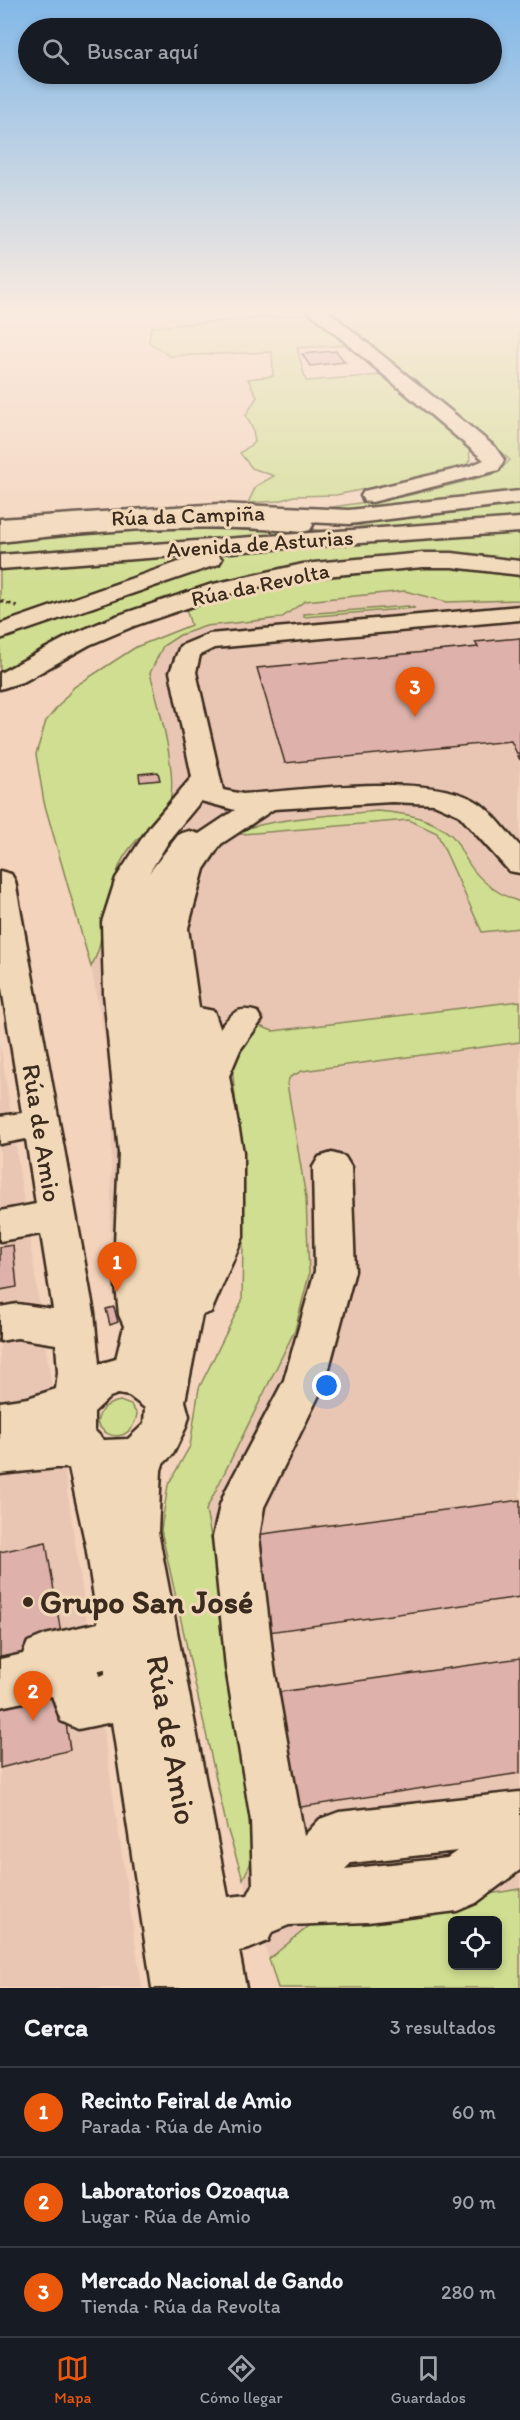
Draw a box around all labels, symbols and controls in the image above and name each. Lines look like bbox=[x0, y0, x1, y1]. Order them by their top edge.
search box bbox=[18, 18, 502, 84]
icon: search bbox=[39, 35, 72, 68]
text: Buscar aquí bbox=[87, 38, 198, 65]
street label: Rúa da Campiña bbox=[111, 499, 265, 532]
street label: Avenida de Asturias bbox=[166, 523, 354, 564]
street label: Rúa da Revolta bbox=[189, 557, 332, 612]
pin: 3 bbox=[396, 668, 434, 717]
street label: Rúa de Amio bbox=[15, 1062, 69, 1204]
pin: 1 bbox=[98, 1242, 136, 1292]
your location bbox=[312, 1371, 341, 1400]
place label: Grupo San José bbox=[40, 1583, 253, 1621]
marker: Grupo San José bbox=[21, 1595, 35, 1609]
street label: Rúa de Amio bbox=[138, 1652, 206, 1828]
pin: 2 bbox=[14, 1672, 52, 1721]
map controls bbox=[448, 1916, 502, 1970]
button: locate bbox=[448, 1916, 502, 1970]
text: Cerca bbox=[24, 2011, 88, 2043]
text: 3 resultados bbox=[390, 2015, 496, 2039]
text: Recinto Feiral de Amio bbox=[81, 2087, 292, 2114]
text: 1 bbox=[39, 2100, 48, 2124]
text: 60 m bbox=[452, 2100, 496, 2124]
text: Parada · Rúa de Amio bbox=[81, 2114, 262, 2138]
text: Laboratorios Ozoaqua bbox=[81, 2177, 289, 2204]
text: 2 bbox=[38, 2190, 49, 2214]
text: 90 m bbox=[452, 2190, 496, 2214]
text: Lugar · Rúa de Amio bbox=[81, 2204, 251, 2228]
text: Mercado Nacional de Gando bbox=[81, 2267, 343, 2294]
text: 3 bbox=[38, 2280, 49, 2304]
text: 280 m bbox=[441, 2280, 496, 2304]
text: Tienda · Rúa da Revolta bbox=[81, 2294, 281, 2318]
tab: Mapa bbox=[54, 2352, 91, 2407]
tab: Cómo llegar bbox=[200, 2352, 283, 2407]
tab: Guardados bbox=[391, 2352, 466, 2407]

